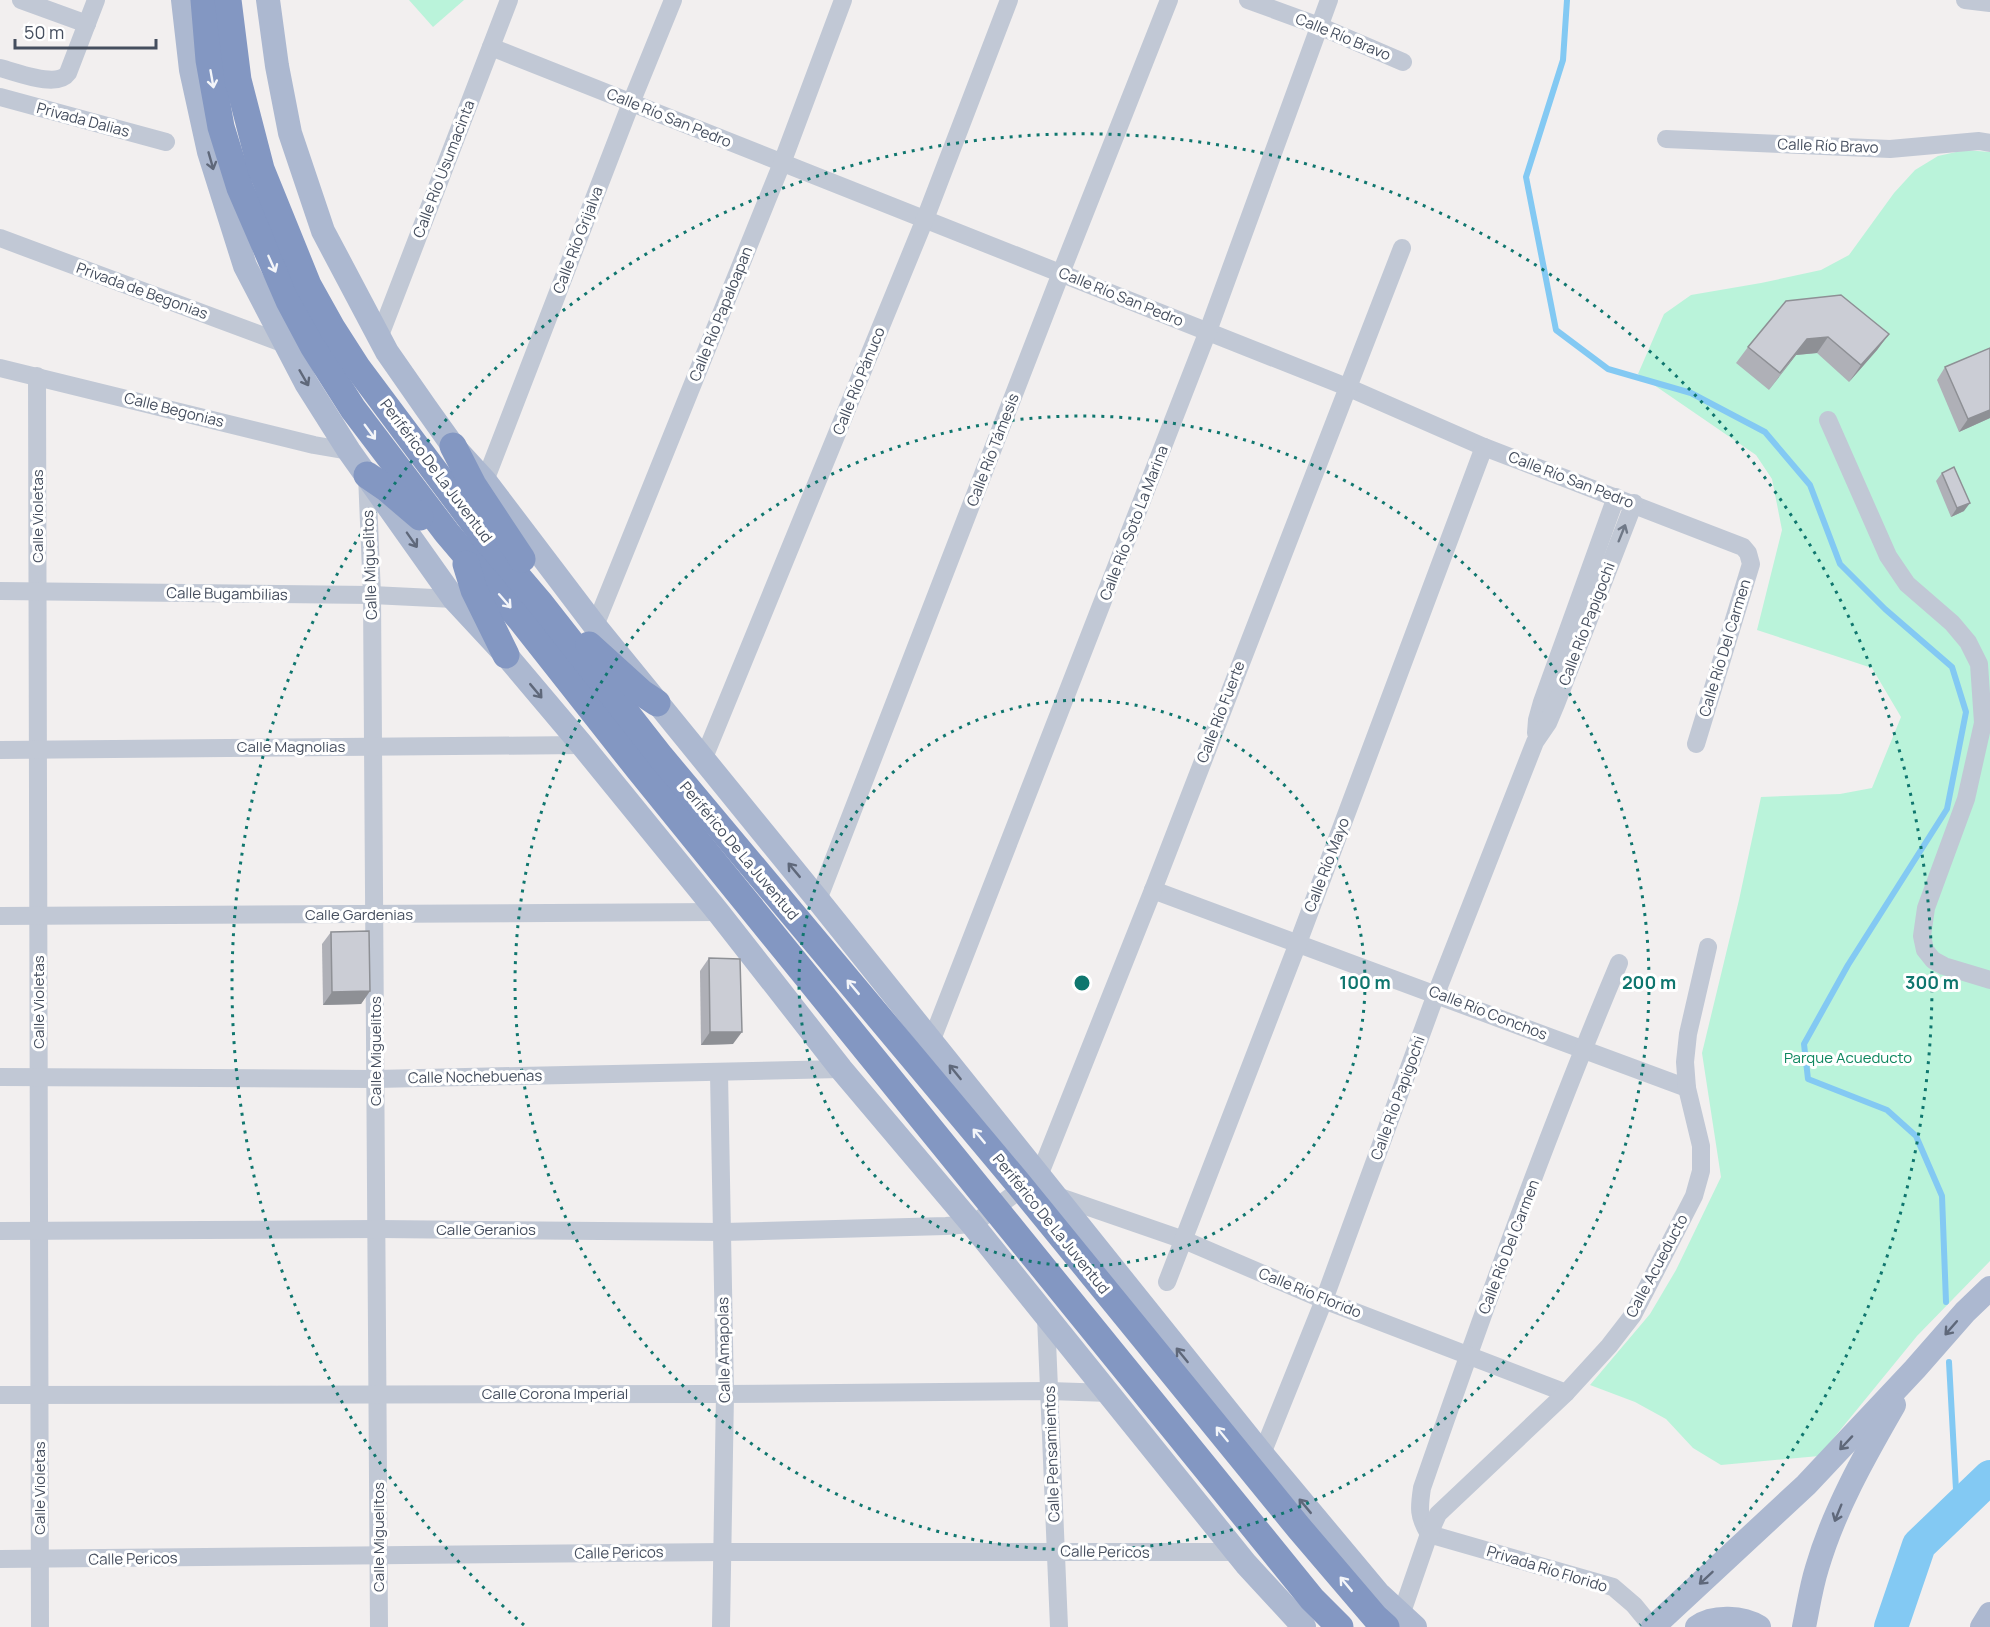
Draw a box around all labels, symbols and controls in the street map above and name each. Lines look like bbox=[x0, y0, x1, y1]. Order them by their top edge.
street label: Calle Río Bravo bbox=[1292, 8, 1394, 65]
scale bar bbox=[15, 12, 156, 50]
text: 50 m bbox=[24, 20, 64, 44]
one-way arrow bbox=[207, 69, 218, 88]
street label: Calle Río San Pedro bbox=[604, 83, 735, 152]
street label: Privada Dalias bbox=[34, 97, 132, 142]
street label: Calle Río Usumacinta bbox=[408, 97, 479, 241]
street label: Calle Río Bravo bbox=[1777, 133, 1879, 158]
one-way arrow bbox=[206, 151, 218, 170]
street label: Calle Río Grijalva bbox=[547, 183, 608, 296]
street label: Calle Río Papaloapan bbox=[684, 243, 757, 384]
one-way arrow bbox=[267, 254, 278, 272]
street label: Privada de Begonias bbox=[73, 257, 211, 324]
street label: Calle Río San Pedro bbox=[1056, 262, 1187, 331]
street label: Calle Río Pánuco bbox=[827, 324, 890, 438]
one-way arrow bbox=[298, 369, 310, 386]
street label: Calle Begonias bbox=[122, 387, 226, 432]
street label: Calle Río Támesis bbox=[961, 390, 1024, 509]
street label: Periférico De La Juventud bbox=[375, 395, 497, 547]
one-way arrow bbox=[363, 424, 376, 440]
street label: Calle Río Soto La Marina bbox=[1094, 442, 1173, 603]
street label: Calle Río San Pedro bbox=[1505, 446, 1637, 513]
street label: Calle Violetas bbox=[27, 469, 48, 563]
street label: Calle Miguelitos bbox=[357, 510, 382, 620]
one-way arrow bbox=[1617, 524, 1628, 543]
one-way arrow bbox=[406, 531, 418, 547]
street label: Calle Río Papigochi bbox=[1553, 559, 1620, 689]
street label: Calle Río Del Carmen bbox=[1694, 577, 1755, 719]
street label: Calle Bugambilias bbox=[166, 582, 288, 605]
one-way arrow bbox=[497, 592, 511, 608]
street label: Calle Río Fuerte bbox=[1191, 658, 1250, 766]
one-way arrow bbox=[529, 683, 542, 699]
street label: Calle Magnolias bbox=[237, 736, 345, 757]
street label: Periférico De La Juventud bbox=[675, 777, 804, 924]
street label: Calle Río Mayo bbox=[1299, 814, 1354, 915]
one-way arrow bbox=[787, 862, 800, 878]
street label: Calle Gardenias bbox=[305, 904, 413, 925]
street label: Calle Violetas bbox=[28, 955, 49, 1049]
text: 100 m bbox=[1339, 970, 1391, 994]
text: 200 m bbox=[1622, 970, 1676, 994]
text: 300 m bbox=[1905, 970, 1959, 994]
centre of rings bbox=[1072, 973, 1092, 993]
one-way arrow bbox=[847, 979, 860, 995]
street label: Calle Río Conchos bbox=[1426, 980, 1550, 1045]
street label: Calle Miguelitos bbox=[365, 996, 386, 1106]
street label: Calle Río Papigochi bbox=[1365, 1033, 1430, 1163]
park label: Parque Acueducto bbox=[1784, 1047, 1912, 1068]
street label: Calle Nochebuenas bbox=[408, 1065, 542, 1088]
one-way arrow bbox=[948, 1065, 962, 1080]
one-way arrow bbox=[972, 1129, 985, 1145]
street label: Periférico De La Juventud bbox=[988, 1149, 1115, 1298]
street label: Calle Río Del Carmen bbox=[1473, 1176, 1544, 1317]
street label: Calle Acueducto bbox=[1621, 1210, 1693, 1321]
street label: Calle Geranios bbox=[436, 1219, 536, 1240]
street label: Calle Río Florido bbox=[1256, 1262, 1365, 1323]
street label: Calle Amapolas bbox=[712, 1297, 735, 1403]
one-way arrow bbox=[1944, 1320, 1958, 1335]
one-way arrow bbox=[1176, 1347, 1189, 1363]
street label: Calle Corona Imperial bbox=[482, 1383, 628, 1404]
street label: Calle Pensamientos bbox=[1039, 1385, 1064, 1523]
one-way arrow bbox=[1215, 1426, 1228, 1442]
one-way arrow bbox=[1838, 1435, 1853, 1450]
street label: Calle Violetas bbox=[29, 1441, 50, 1535]
street label: Calle Miguelitos bbox=[368, 1482, 389, 1592]
one-way arrow bbox=[1298, 1499, 1312, 1514]
one-way arrow bbox=[1832, 1504, 1843, 1522]
street label: Calle Pericos bbox=[1060, 1540, 1150, 1563]
street label: Privada Río Florido bbox=[1484, 1540, 1610, 1597]
street label: Calle Pericos bbox=[574, 1541, 664, 1564]
street label: Calle Pericos bbox=[88, 1547, 178, 1570]
one-way arrow bbox=[1698, 1571, 1713, 1585]
one-way arrow bbox=[1339, 1577, 1353, 1592]

